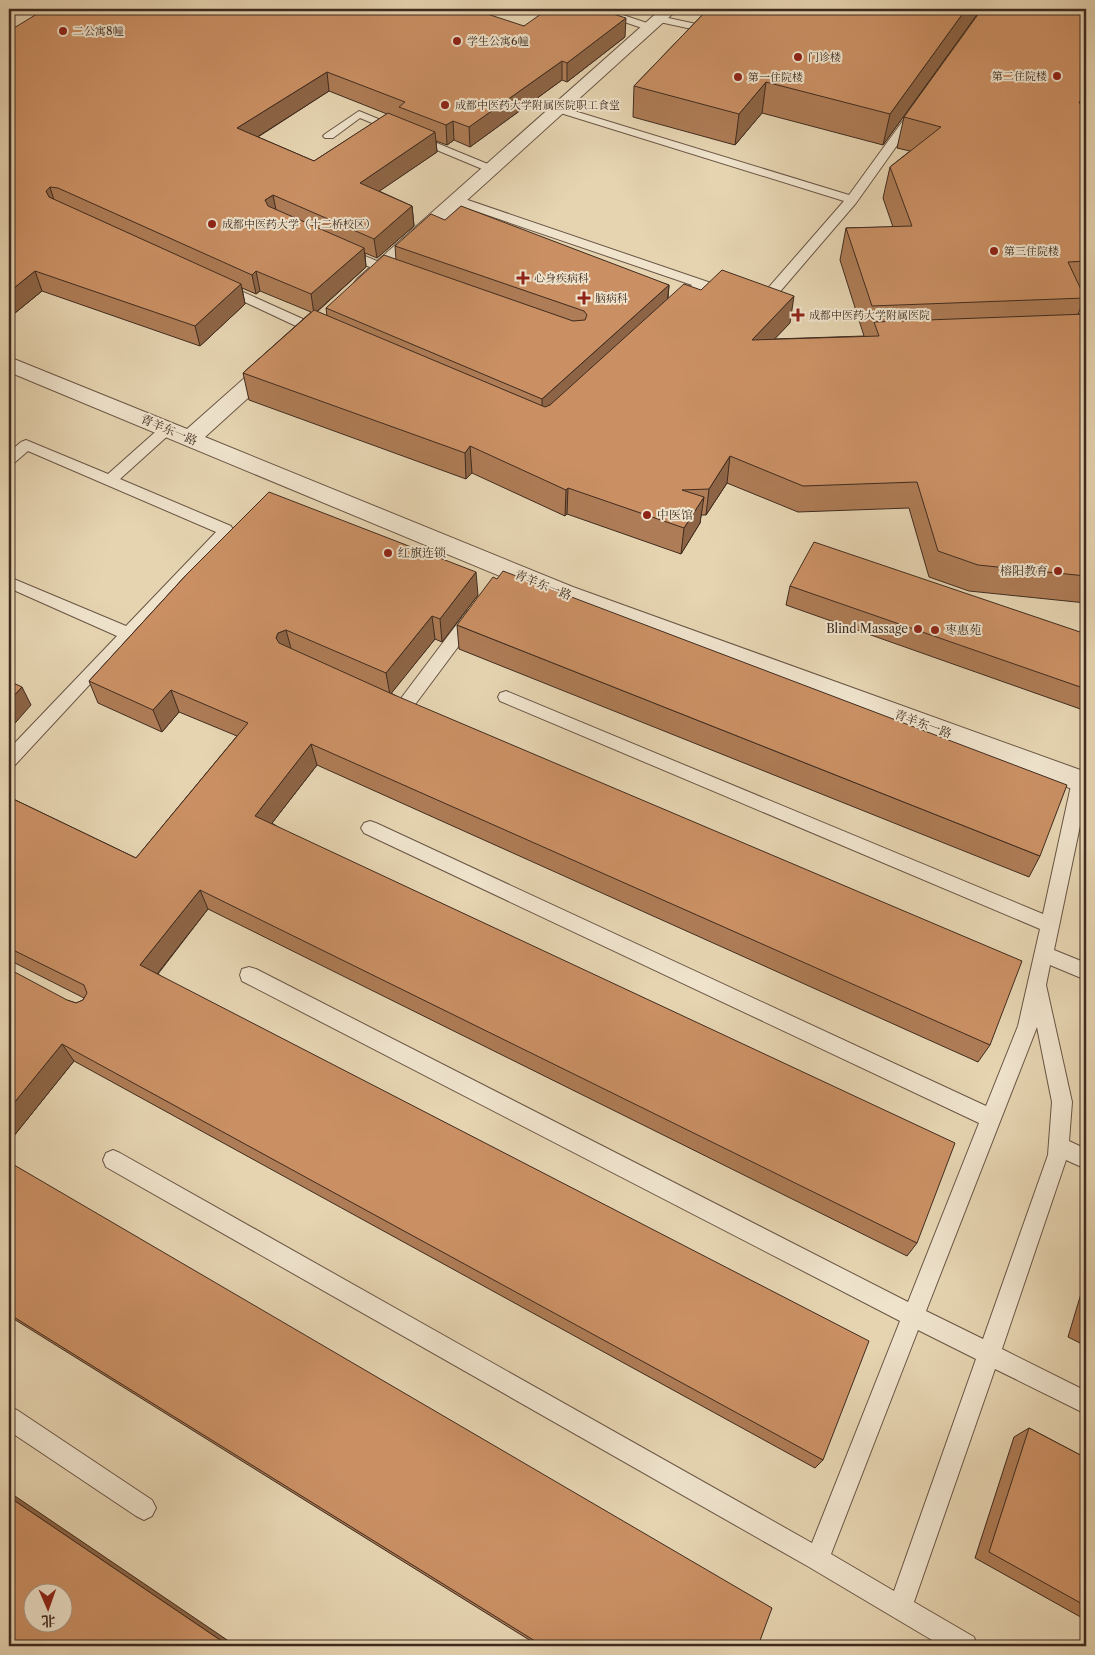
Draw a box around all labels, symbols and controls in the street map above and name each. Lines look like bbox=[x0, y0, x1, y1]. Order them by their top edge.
place label: 二公寓8幢 bbox=[73, 24, 124, 38]
marker: 二公寓8幢 bbox=[57, 25, 69, 37]
place label: 学生公寓6幢 bbox=[467, 34, 528, 48]
marker: 学生公寓6幢 bbox=[451, 35, 463, 47]
place label: 门诊楼 bbox=[808, 50, 841, 64]
marker: 门诊楼 bbox=[792, 51, 804, 63]
place label: 第二住院楼 bbox=[992, 69, 1047, 83]
place label: 第一住院楼 bbox=[748, 70, 803, 84]
marker: 第二住院楼 bbox=[1051, 70, 1063, 82]
marker: 第一住院楼 bbox=[732, 71, 744, 83]
place label: 成都中医药大学附属医院职工食堂 bbox=[455, 98, 620, 112]
marker: 成都中医药大学附属医院职工食堂 bbox=[439, 99, 451, 111]
place label: 成都中医药大学（十二桥校区） bbox=[222, 217, 376, 231]
marker: 成都中医药大学（十二桥校区） bbox=[206, 218, 218, 230]
place label: 第三住院楼 bbox=[1004, 244, 1059, 258]
marker: 第三住院楼 bbox=[988, 245, 1000, 257]
marker: 心身疾病科 bbox=[516, 271, 530, 285]
place label: 心身疾病科 bbox=[534, 271, 589, 285]
marker: 脑病科 bbox=[577, 291, 591, 305]
place label: 脑病科 bbox=[595, 291, 628, 305]
marker: 成都中医药大学附属医院 bbox=[791, 308, 805, 322]
place label: 成都中医药大学附属医院 bbox=[809, 308, 930, 322]
street label: 青羊东一路 bbox=[139, 411, 200, 448]
place label: 中医馆 bbox=[657, 507, 693, 522]
marker: 中医馆 bbox=[641, 509, 653, 521]
place label: 红旗连锁 bbox=[398, 545, 446, 560]
marker: 红旗连锁 bbox=[382, 547, 394, 559]
place label: 榕阳教育 bbox=[1000, 563, 1048, 578]
marker: 榕阳教育 bbox=[1052, 565, 1064, 577]
street label: 青羊东一路 bbox=[513, 566, 574, 603]
place label: Blind Massage bbox=[826, 621, 908, 636]
place label: 枣惠苑 bbox=[945, 622, 981, 637]
marker: Blind Massage bbox=[912, 623, 924, 635]
marker: 枣惠苑 bbox=[929, 624, 941, 636]
street label: 青羊东一路 bbox=[892, 706, 954, 741]
north arrow bbox=[22, 1582, 72, 1632]
text: 北 bbox=[41, 1612, 56, 1630]

